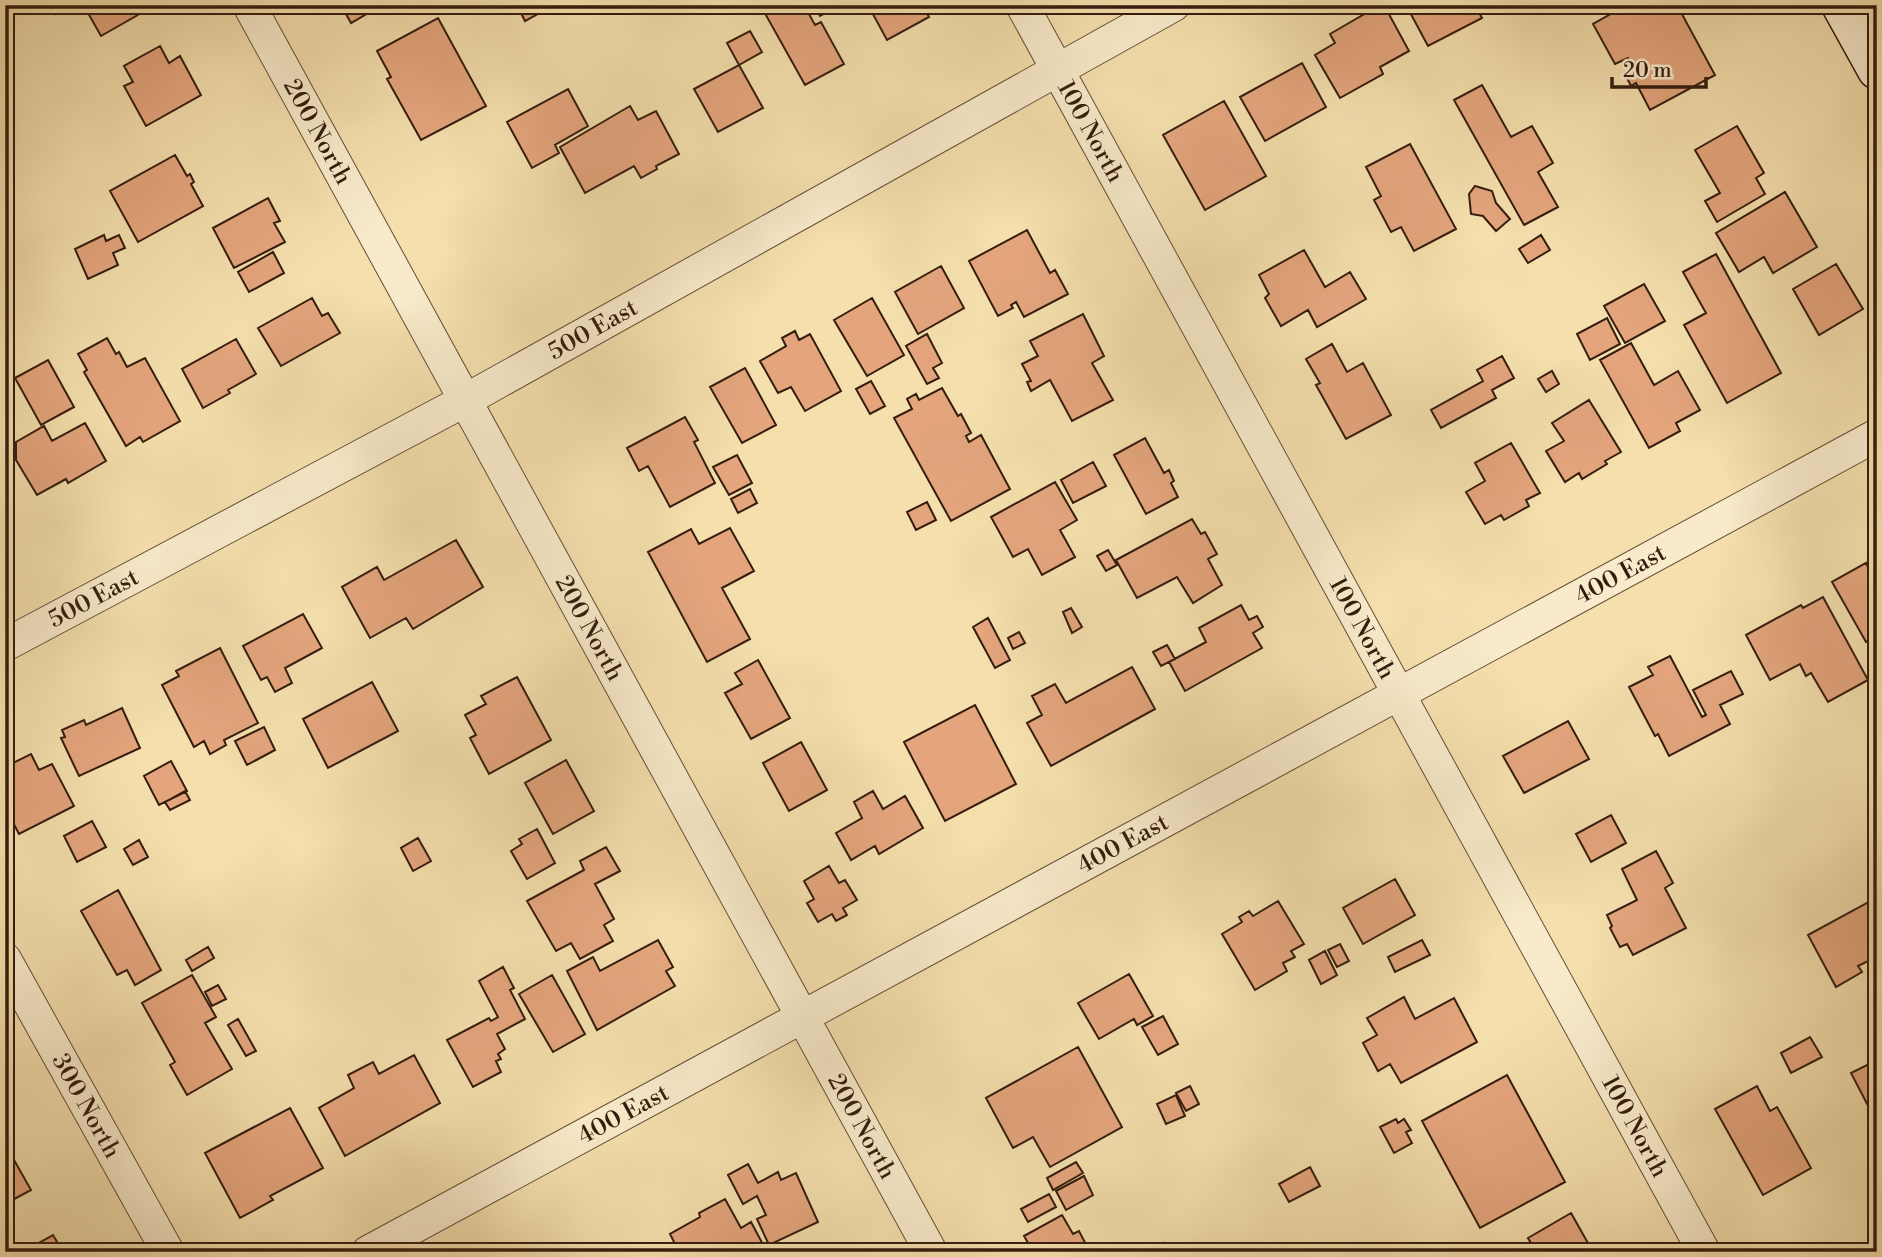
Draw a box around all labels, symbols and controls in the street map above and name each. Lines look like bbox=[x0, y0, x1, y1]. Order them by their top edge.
scale bar bbox=[1612, 46, 1707, 90]
text: 20 m bbox=[1623, 58, 1672, 84]
street label: 200 North bbox=[276, 74, 358, 190]
street label: 100 North bbox=[1050, 76, 1130, 188]
street label: 500 East bbox=[543, 293, 644, 367]
street label: 400 East bbox=[1570, 538, 1672, 612]
street label: 500 East bbox=[43, 562, 145, 635]
street label: 200 North bbox=[548, 570, 630, 686]
street label: 100 North bbox=[1322, 572, 1402, 685]
street label: 400 East bbox=[1072, 807, 1174, 881]
street label: 300 North bbox=[45, 1049, 127, 1164]
street label: 200 North bbox=[820, 1069, 902, 1185]
street label: 100 North bbox=[1594, 1071, 1674, 1183]
street label: 400 East bbox=[573, 1078, 675, 1152]

